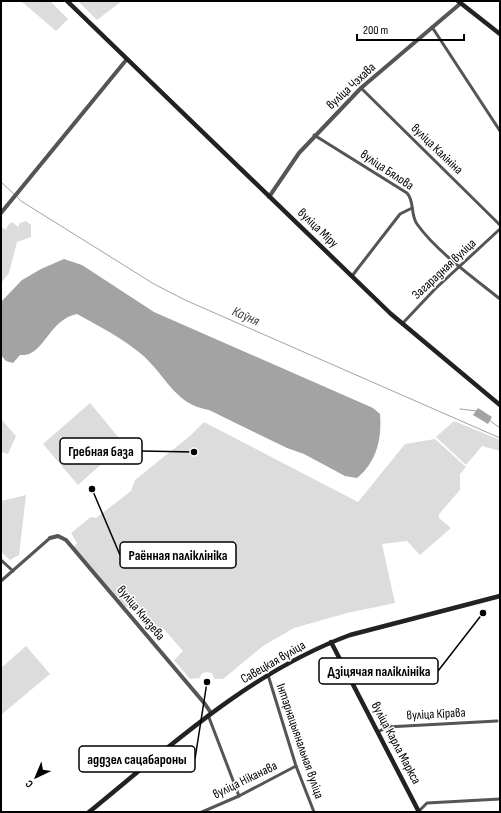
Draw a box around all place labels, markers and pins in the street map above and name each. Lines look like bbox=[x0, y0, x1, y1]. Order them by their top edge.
callout: Гребная база bbox=[60, 438, 142, 464]
callout: Раённая паліклініка bbox=[120, 542, 236, 568]
callout: Дзіцячая паліклініка bbox=[319, 658, 438, 684]
callout: аддзел сацабароны bbox=[79, 746, 195, 772]

